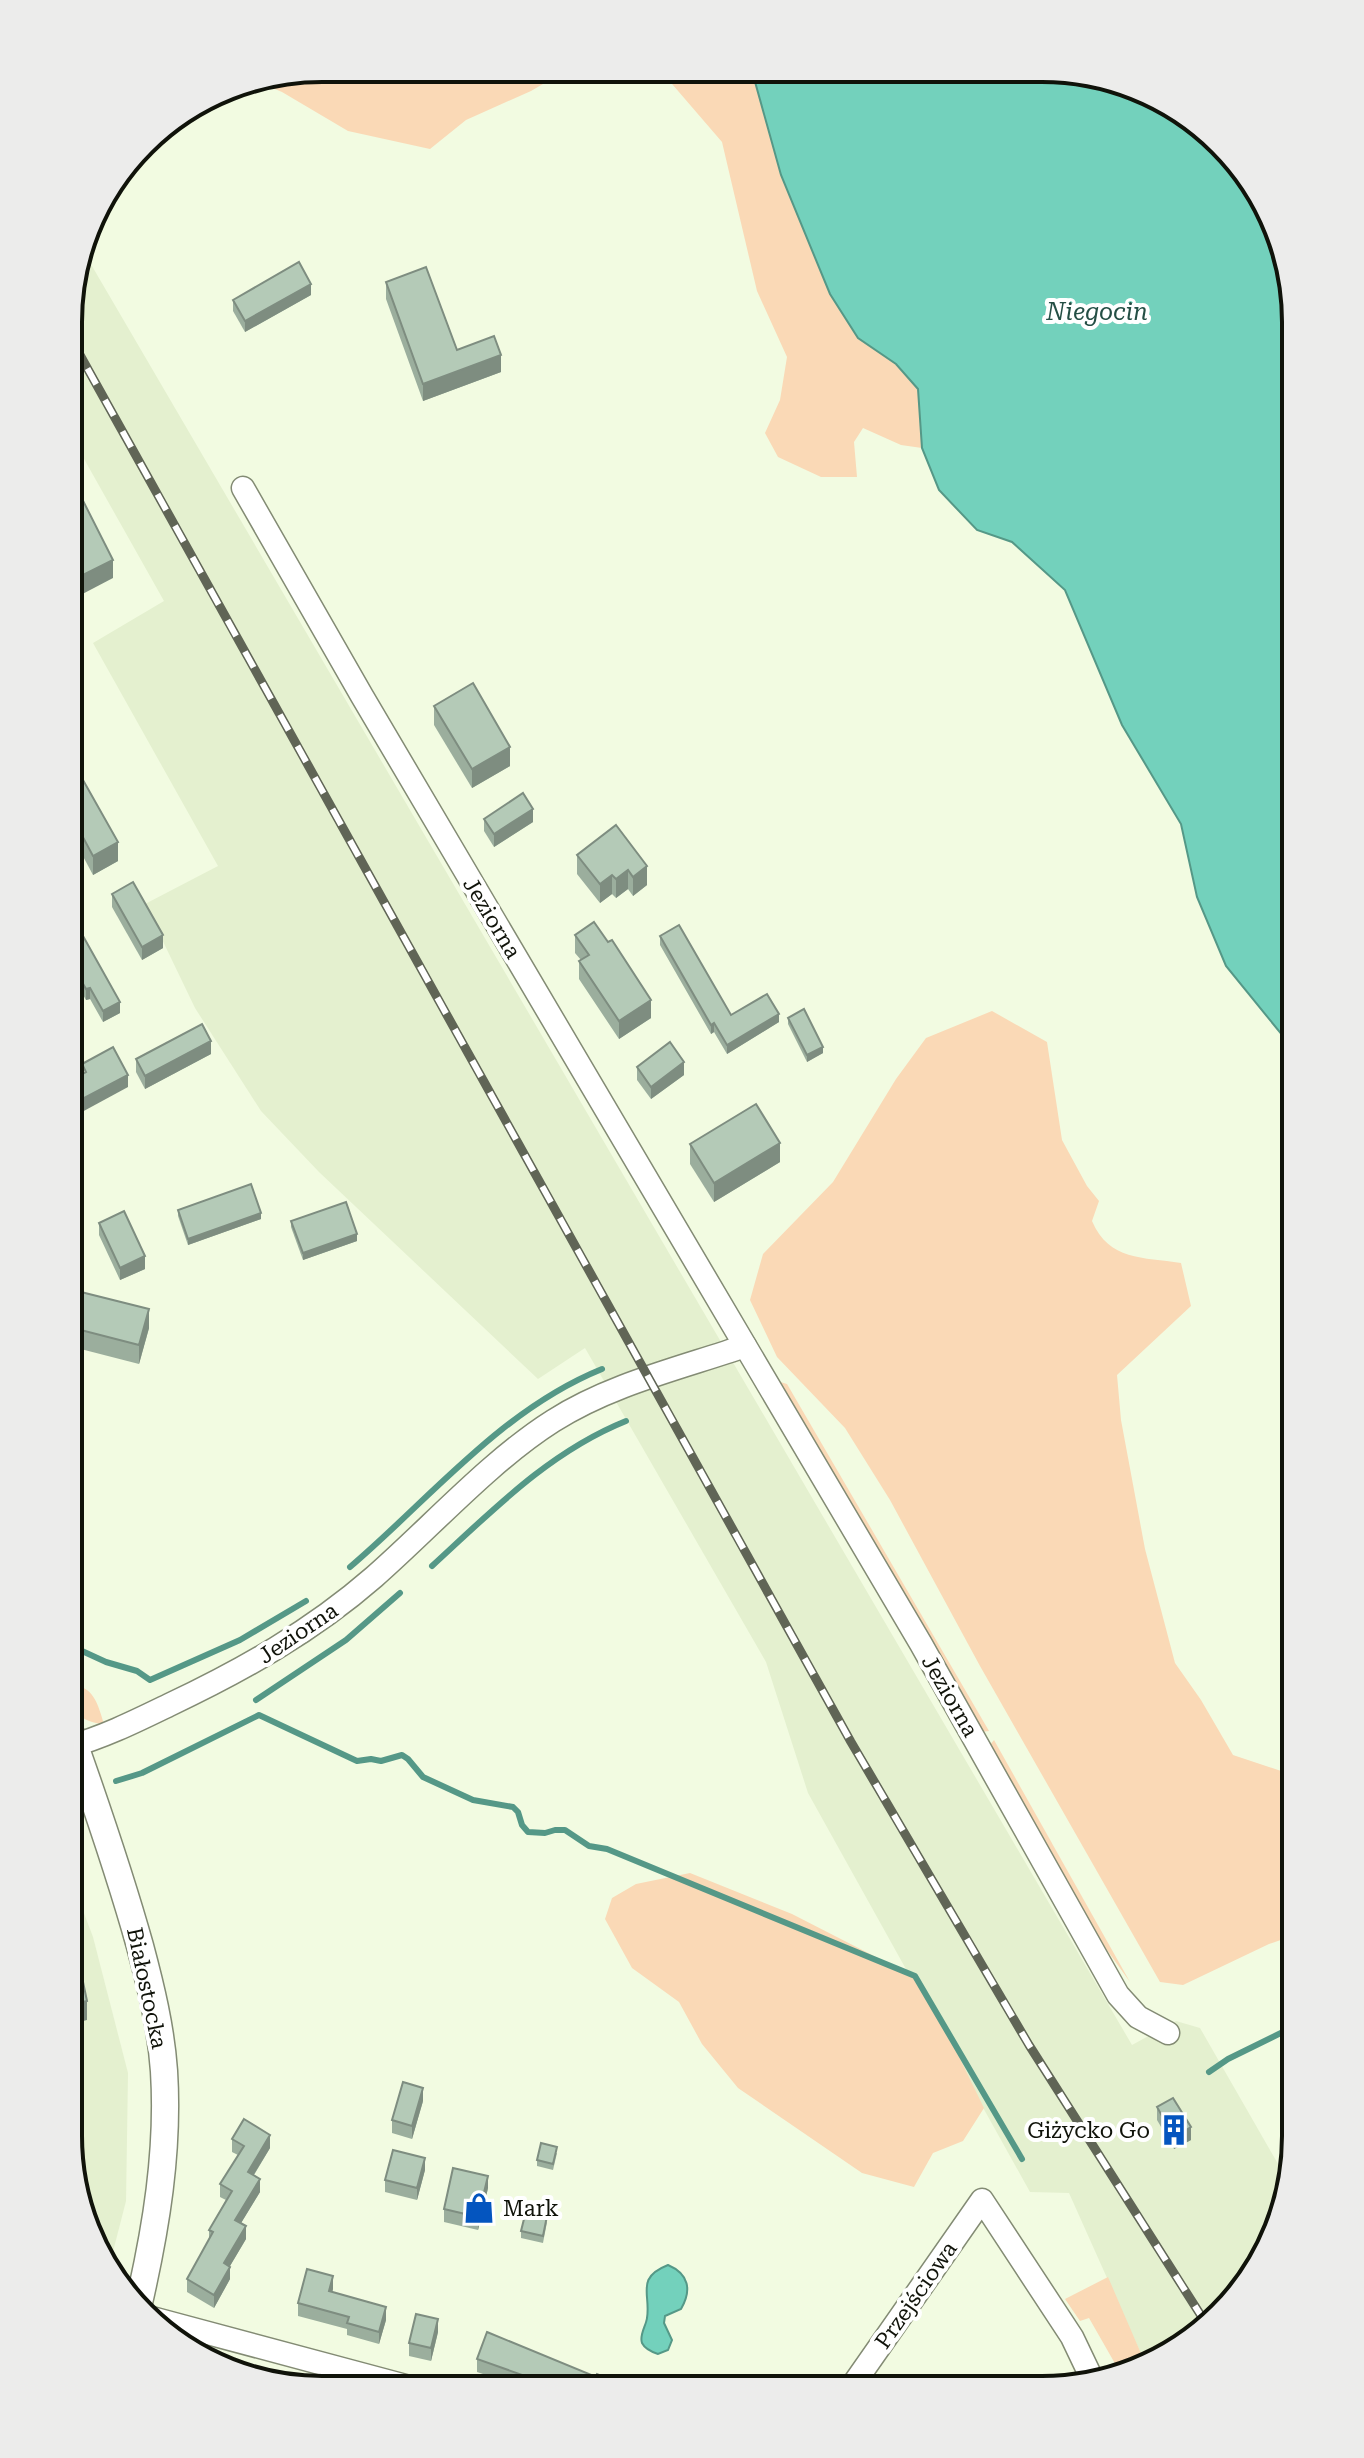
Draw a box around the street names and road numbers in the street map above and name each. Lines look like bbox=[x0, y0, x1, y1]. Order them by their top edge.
street label: Jeziorna bbox=[458, 873, 526, 963]
street label: Jeziorna bbox=[254, 1597, 342, 1669]
street label: Jeziorna bbox=[917, 1651, 983, 1741]
street label: Białostocka bbox=[122, 1925, 172, 2051]
street label: Przejściowa bbox=[870, 2237, 962, 2353]

